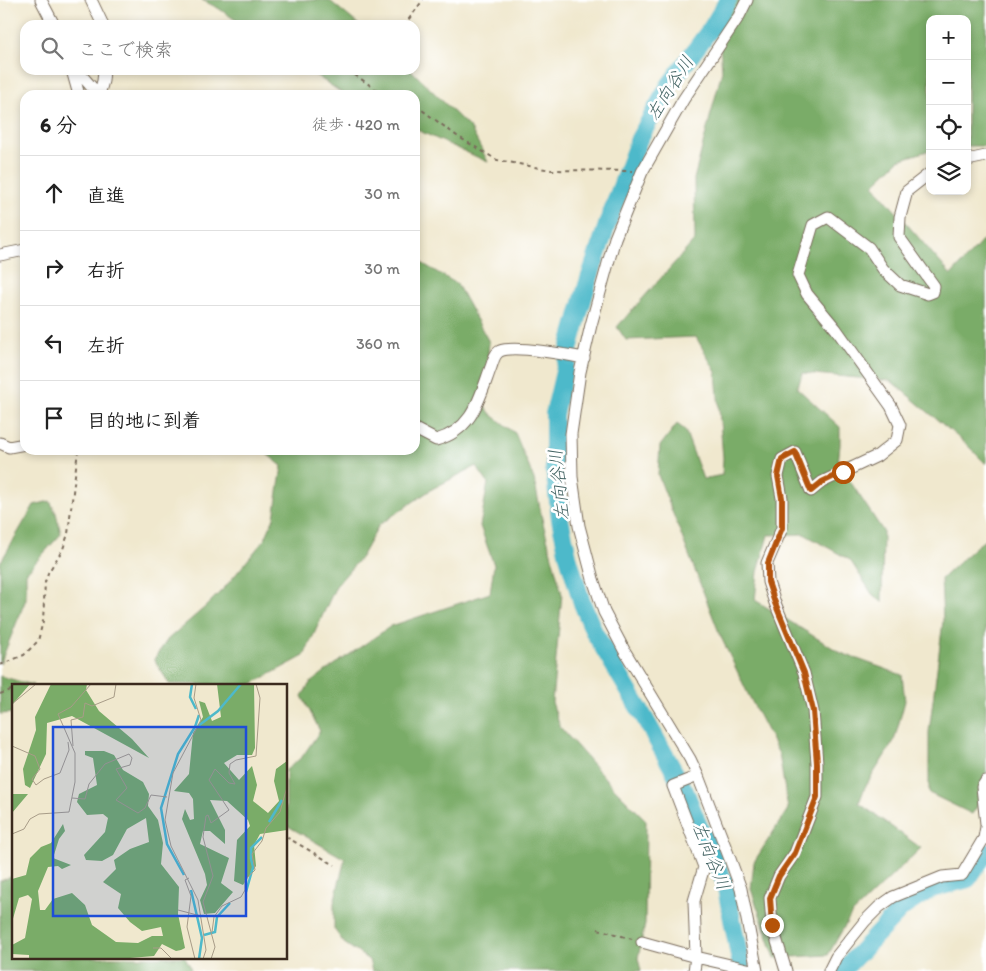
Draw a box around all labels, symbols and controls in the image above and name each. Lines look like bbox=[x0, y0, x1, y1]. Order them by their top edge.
map controls bbox=[926, 15, 971, 195]
button: + bbox=[926, 15, 971, 60]
search box bbox=[20, 20, 420, 75]
icon: search bbox=[38, 34, 66, 62]
text: ここで検索 bbox=[78, 38, 173, 61]
water label: 左向谷川 bbox=[642, 52, 698, 124]
button: − bbox=[926, 60, 971, 105]
button: locate bbox=[926, 105, 971, 150]
text: 6 分 bbox=[40, 112, 77, 137]
text: 徒歩 · 420 m bbox=[312, 115, 400, 134]
button: layers bbox=[926, 150, 971, 195]
icon: ahead bbox=[40, 179, 68, 207]
text: 直進 bbox=[87, 184, 125, 207]
text: 30 m bbox=[364, 184, 400, 203]
icon: right bbox=[40, 254, 68, 282]
text: 右折 bbox=[87, 259, 125, 282]
text: 30 m bbox=[364, 259, 400, 278]
icon: left bbox=[40, 329, 68, 357]
text: 左折 bbox=[87, 334, 125, 357]
text: 360 m bbox=[356, 334, 400, 353]
icon: arrive bbox=[40, 404, 68, 432]
text: 目的地に到着 bbox=[87, 409, 201, 432]
water label: 左向谷川 bbox=[544, 448, 574, 522]
route start bbox=[832, 461, 855, 484]
inset map bbox=[12, 684, 288, 958]
water label: 左向谷川 bbox=[687, 819, 735, 893]
route end bbox=[761, 914, 784, 937]

